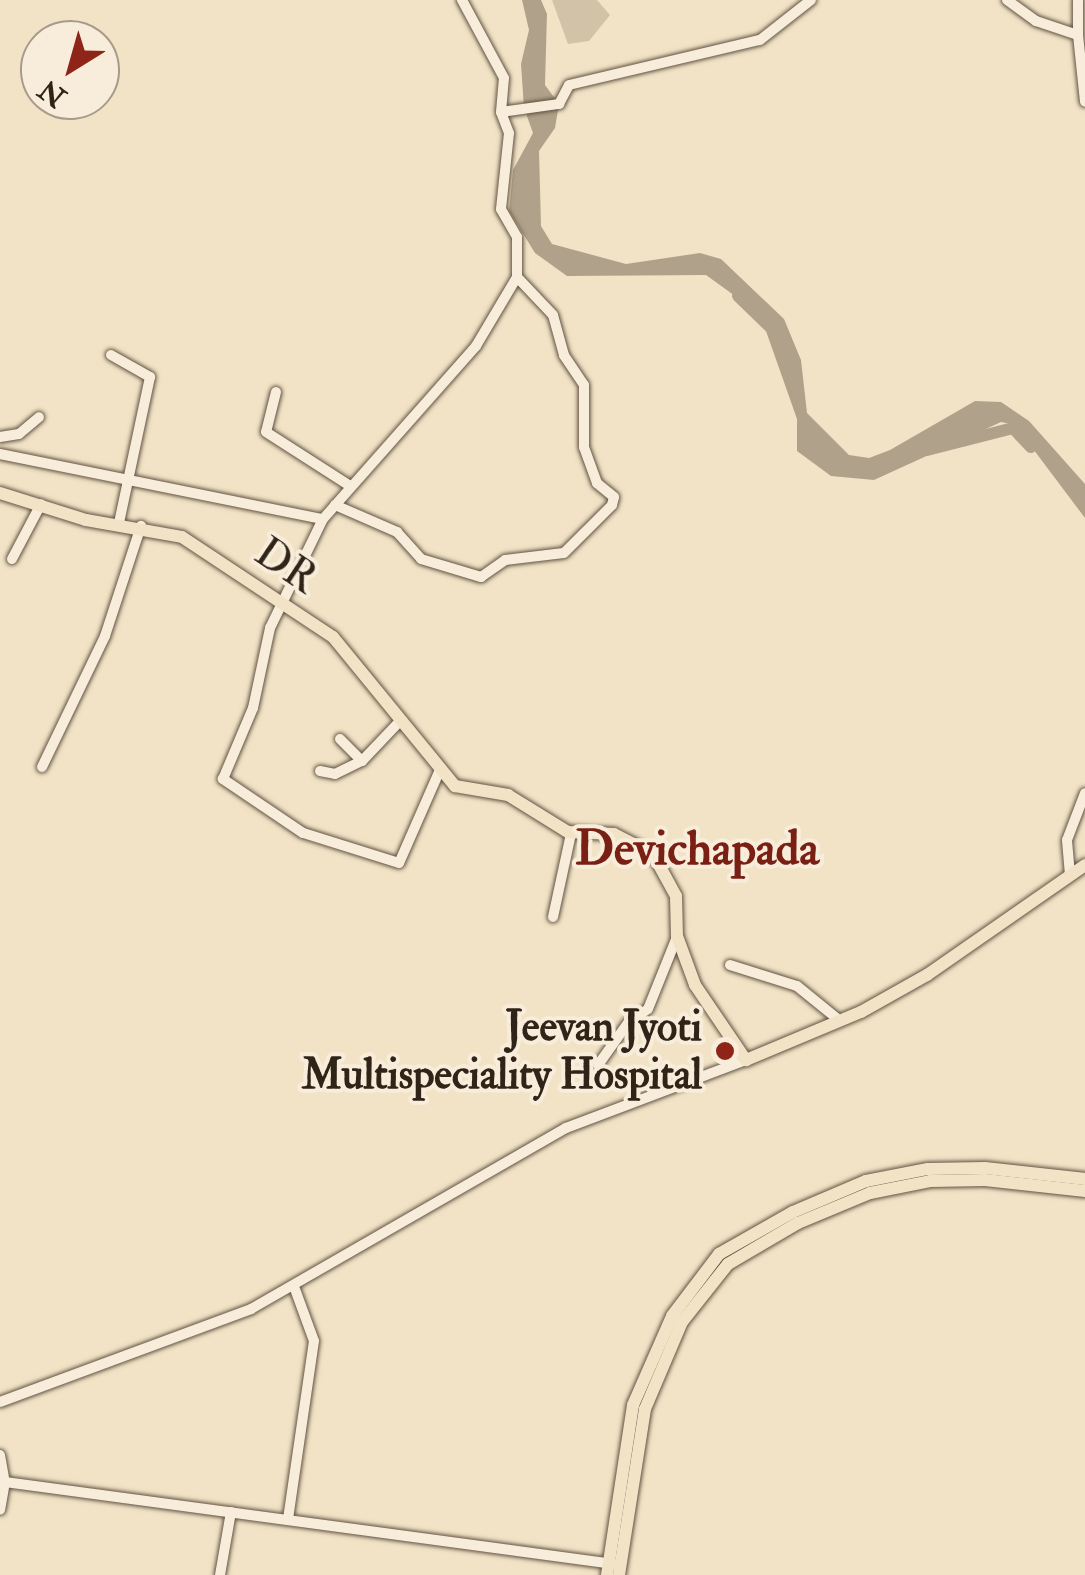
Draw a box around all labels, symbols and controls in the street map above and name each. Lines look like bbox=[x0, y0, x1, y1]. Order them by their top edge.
north arrow bbox=[20, 20, 120, 120]
text: N bbox=[32, 71, 73, 114]
street label: DR bbox=[245, 527, 327, 605]
district label: Devichapada bbox=[575, 821, 819, 879]
place label: Jeevan Jyoti Multispeciality Hospital bbox=[302, 1002, 702, 1100]
marker: Jeevan Jyoti Multispeciality Hospital bbox=[712, 1038, 738, 1064]

